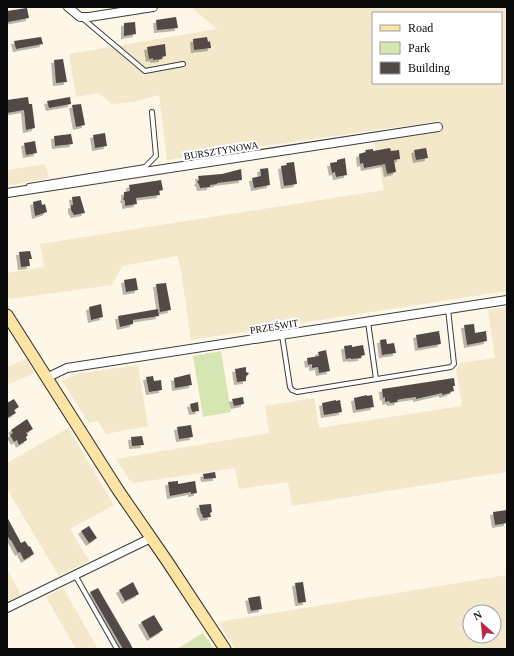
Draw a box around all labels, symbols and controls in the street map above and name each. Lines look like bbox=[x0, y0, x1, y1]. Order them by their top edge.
legend bbox=[372, 12, 502, 84]
text: Road bbox=[408, 21, 433, 35]
text: Park bbox=[408, 41, 430, 55]
text: Building bbox=[408, 61, 450, 75]
street label: BURSZTYNOWA bbox=[183, 139, 260, 162]
street label: PRZEŚWIT bbox=[249, 317, 299, 336]
north arrow bbox=[462, 604, 502, 644]
text: N bbox=[471, 608, 484, 622]

